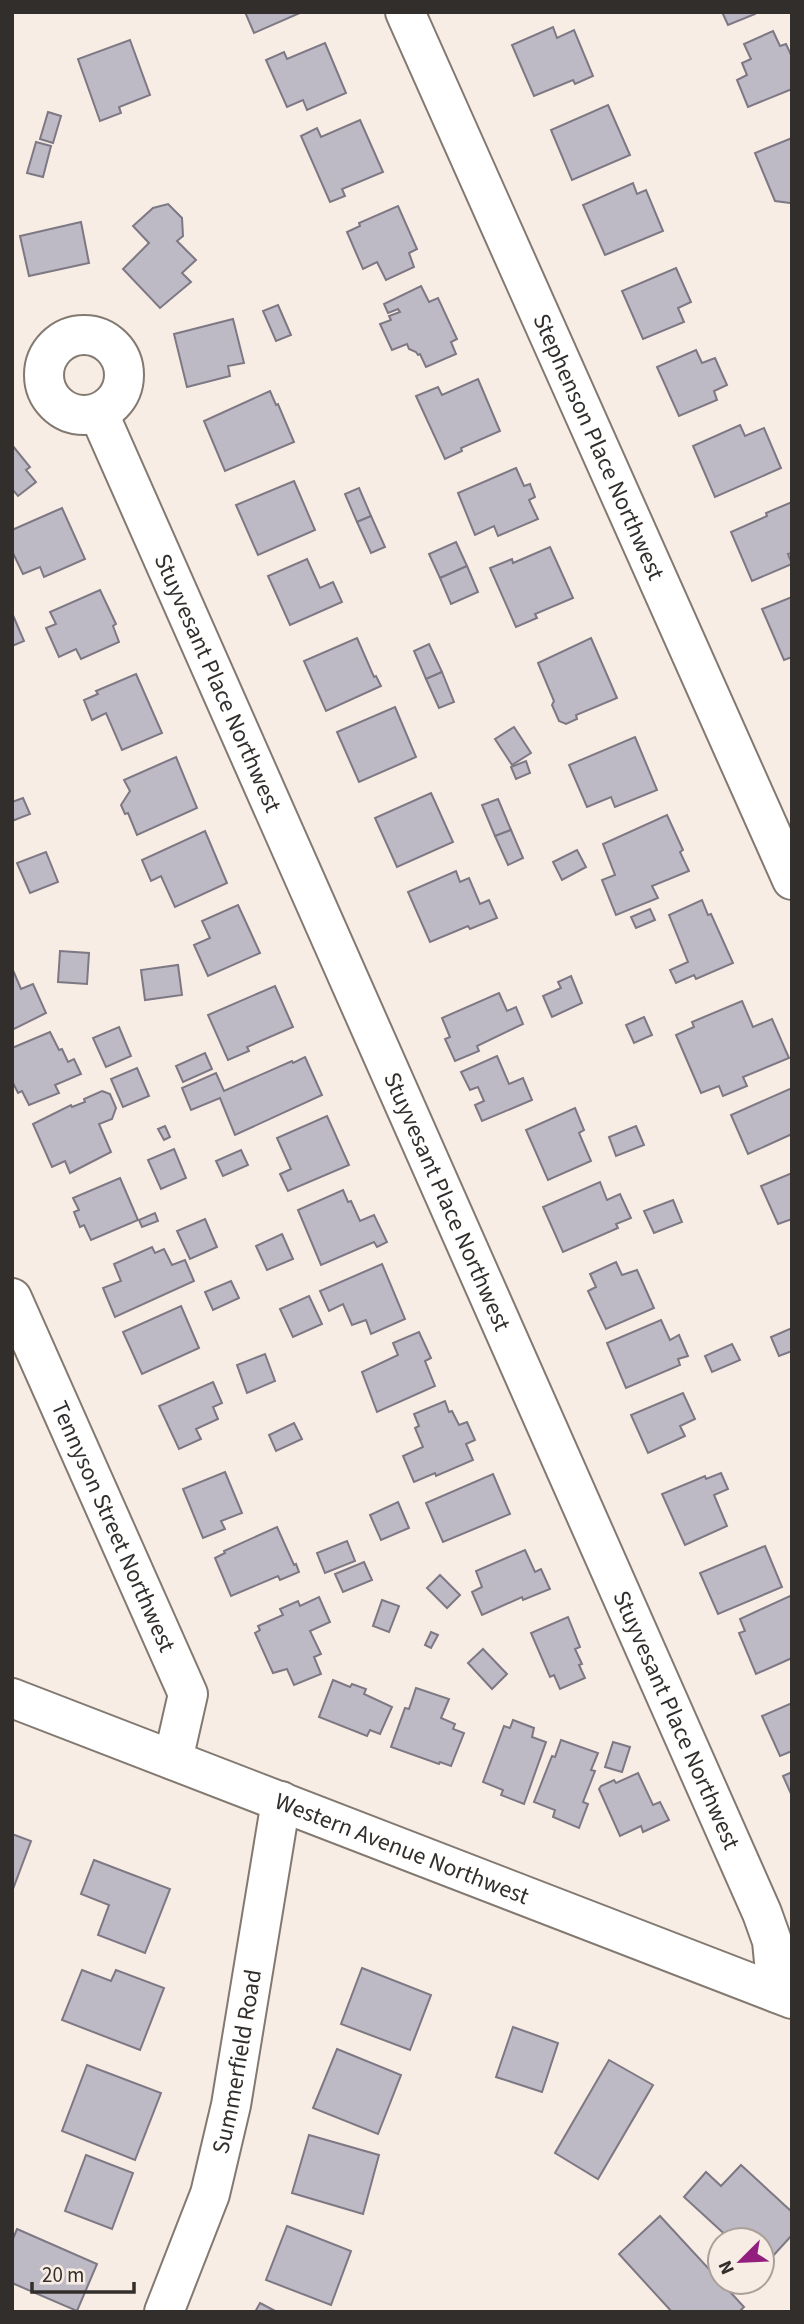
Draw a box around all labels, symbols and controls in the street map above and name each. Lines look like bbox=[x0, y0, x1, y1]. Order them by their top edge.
street label: Stephenson Place Northwest bbox=[524, 308, 673, 586]
street label: Stuyvesant Place Northwest bbox=[145, 548, 290, 818]
street label: Stuyvesant Place Northwest bbox=[374, 1067, 519, 1337]
street label: Tennyson Street Northwest bbox=[42, 1395, 184, 1658]
street label: Stuyvesant Place Northwest bbox=[604, 1585, 749, 1855]
street label: Western Avenue Northwest bbox=[270, 1784, 534, 1914]
street label: Summerfield Road bbox=[203, 1967, 271, 2157]
north arrow bbox=[706, 2226, 776, 2296]
scale bar bbox=[32, 2250, 133, 2294]
text: N bbox=[712, 2256, 742, 2279]
text: 20 m bbox=[42, 2260, 84, 2290]

